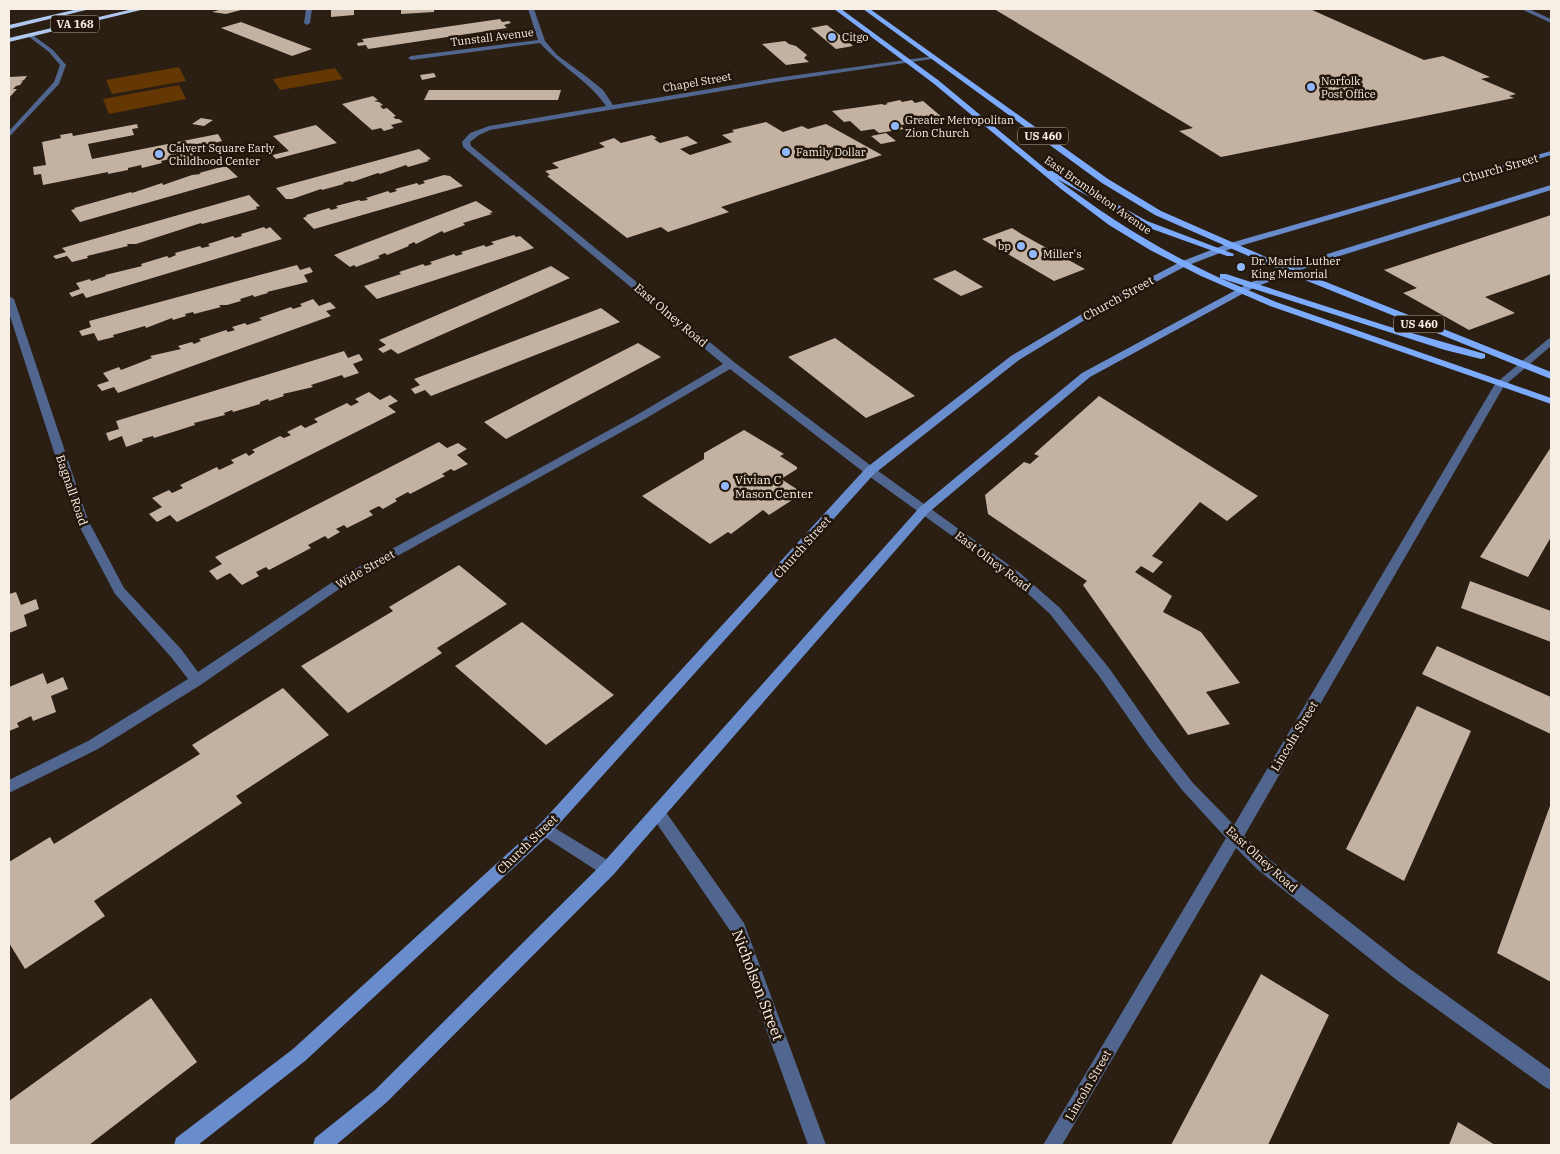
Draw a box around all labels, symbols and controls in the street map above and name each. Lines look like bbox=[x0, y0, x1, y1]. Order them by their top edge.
road number: VA 168 bbox=[51, 15, 99, 32]
street label: Tunstall Avenue bbox=[450, 25, 535, 49]
place label: Citgo bbox=[842, 30, 869, 44]
marker: Citgo bbox=[826, 31, 838, 43]
street label: Chapel Street bbox=[662, 69, 733, 95]
place label: Norfolk Post Office bbox=[1321, 74, 1376, 101]
marker: Norfolk Post Office bbox=[1305, 81, 1317, 93]
place label: Greater Metropolitan Zion Church bbox=[905, 113, 1014, 140]
marker: Greater Metropolitan Zion Church bbox=[889, 120, 901, 132]
road number: US 460 bbox=[1018, 128, 1068, 144]
place label: Calvert Square Early Childhood Center bbox=[169, 141, 275, 168]
place label: Family Dollar bbox=[796, 145, 866, 159]
marker: Family Dollar bbox=[780, 146, 792, 158]
marker: Calvert Square Early Childhood Center bbox=[153, 148, 165, 160]
street label: Church Street bbox=[1460, 150, 1540, 186]
street label: East Brambleton Avenue bbox=[1042, 153, 1154, 237]
place label: bp bbox=[998, 239, 1011, 253]
marker: bp bbox=[1015, 240, 1027, 252]
place label: Miller's bbox=[1043, 247, 1082, 261]
marker: Miller's bbox=[1027, 248, 1039, 260]
place label: Dr. Martin Luther King Memorial bbox=[1251, 254, 1340, 281]
marker: Dr. Martin Luther King Memorial bbox=[1235, 261, 1247, 273]
street label: Church Street bbox=[1080, 272, 1156, 324]
street label: East Olney Road bbox=[631, 280, 711, 350]
road number: US 460 bbox=[1394, 316, 1444, 332]
street label: Bagnall Road bbox=[53, 453, 91, 527]
place label: Vivian C Mason Center bbox=[735, 472, 814, 501]
marker: Vivian C Mason Center bbox=[719, 480, 731, 492]
street label: Church Street bbox=[770, 513, 834, 581]
street label: East Olney Road bbox=[952, 528, 1034, 594]
street label: Wide Street bbox=[333, 546, 397, 592]
street label: Lincoln Street bbox=[1267, 698, 1321, 774]
street label: Church Street bbox=[494, 811, 560, 877]
street label: East Olney Road bbox=[1223, 823, 1301, 895]
street label: Nicholson Street bbox=[728, 927, 788, 1043]
street label: Lincoln Street bbox=[1062, 1047, 1114, 1123]

